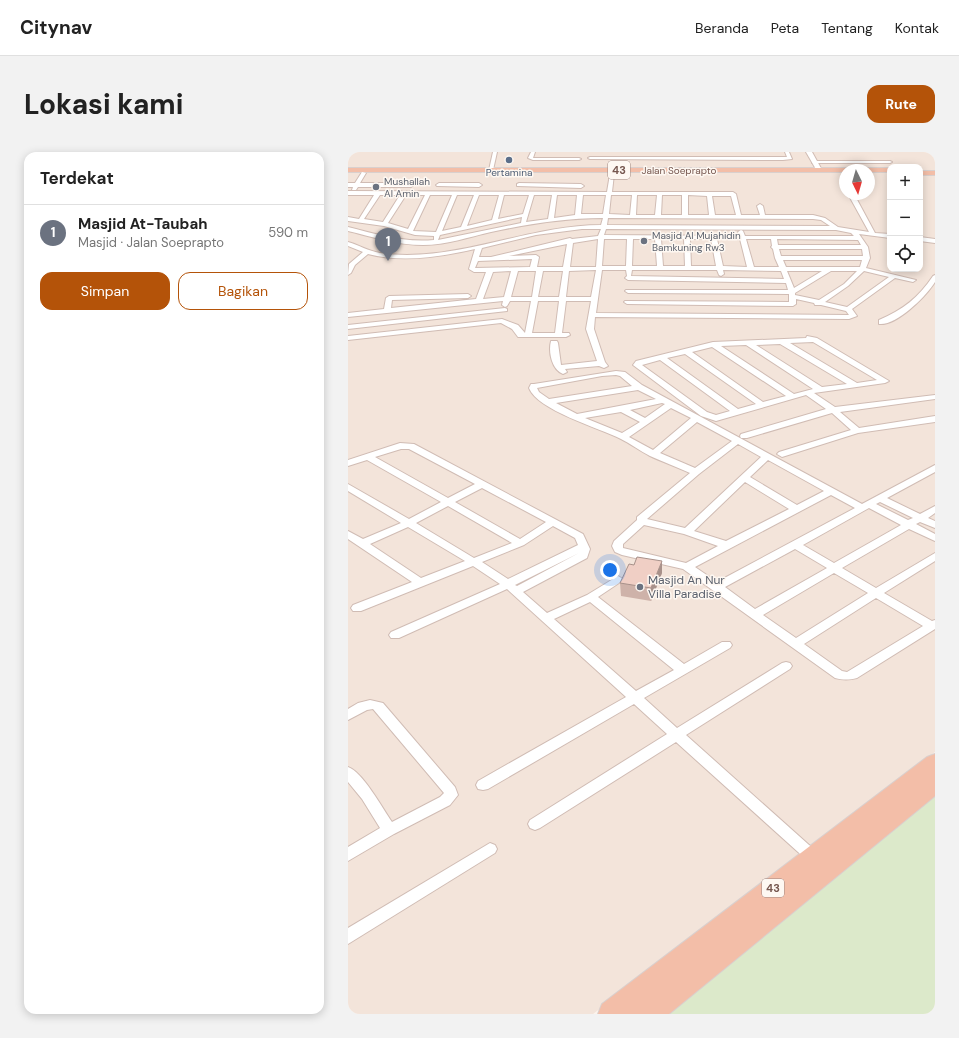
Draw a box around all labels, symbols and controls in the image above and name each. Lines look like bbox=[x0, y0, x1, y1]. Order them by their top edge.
text: Citynav bbox=[20, 15, 92, 40]
text: Beranda bbox=[695, 19, 749, 37]
text: Peta bbox=[771, 19, 799, 37]
text: Tentang bbox=[821, 19, 873, 37]
text: Kontak bbox=[895, 19, 939, 37]
button: Rute bbox=[867, 85, 935, 123]
text: Lokasi kami bbox=[24, 86, 183, 123]
marker: Pertamina bbox=[504, 155, 514, 165]
road number: 43 bbox=[608, 161, 630, 179]
street label: Jalan Soeprapto bbox=[641, 164, 717, 177]
north arrow bbox=[839, 164, 875, 200]
map controls bbox=[887, 164, 923, 272]
button: + bbox=[887, 164, 923, 200]
place label: Pertamina bbox=[486, 166, 532, 179]
text: Terdekat bbox=[40, 167, 114, 189]
place label: Mushallah Al Amin bbox=[384, 175, 430, 200]
marker: Mushallah Al Amin bbox=[371, 182, 381, 192]
button: − bbox=[887, 200, 923, 236]
text: Masjid At-Taubah bbox=[78, 214, 207, 234]
text: 1 bbox=[51, 224, 55, 241]
text: 590 m bbox=[268, 224, 308, 241]
pin: 1 bbox=[375, 228, 401, 261]
place label: Masjid Al Mujahidin Bamkuning Rw3 bbox=[652, 229, 741, 254]
text: Masjid · Jalan Soeprapto bbox=[78, 234, 224, 251]
marker: Masjid Al Mujahidin Bamkuning Rw3 bbox=[639, 236, 649, 246]
button: locate bbox=[887, 236, 923, 272]
button: Simpan bbox=[40, 272, 170, 310]
button: Bagikan bbox=[178, 272, 308, 310]
your location bbox=[600, 560, 620, 580]
place label: Masjid An Nur Villa Paradise bbox=[648, 572, 725, 602]
marker: Masjid An Nur Villa Paradise bbox=[635, 582, 645, 592]
road number: 43 bbox=[762, 879, 784, 897]

